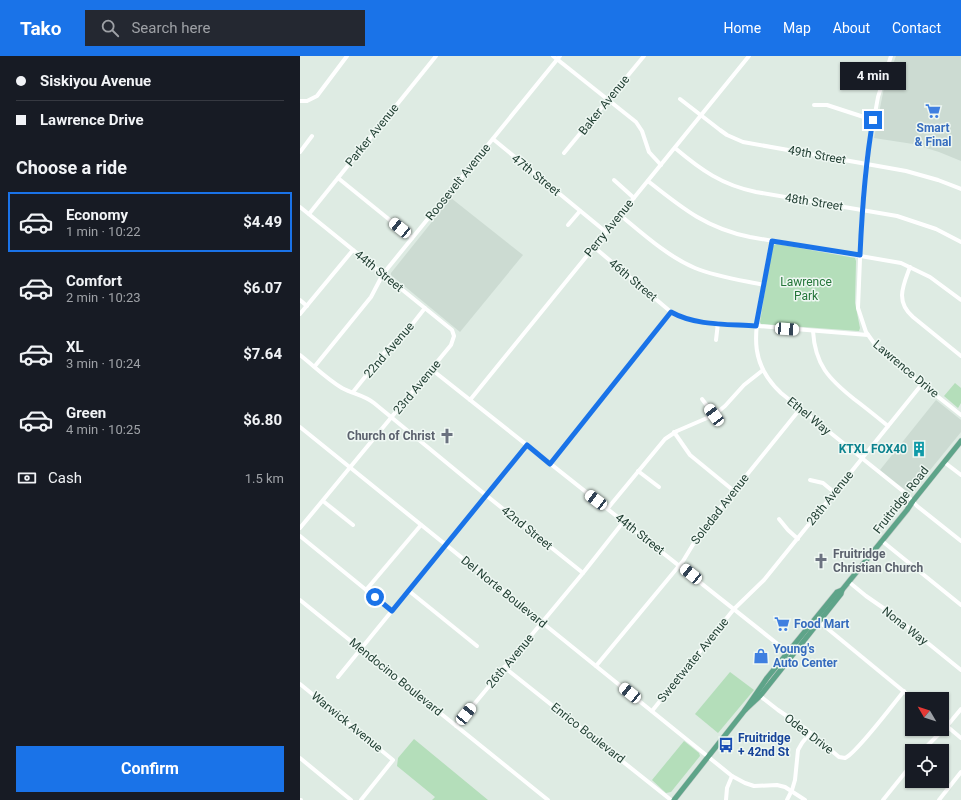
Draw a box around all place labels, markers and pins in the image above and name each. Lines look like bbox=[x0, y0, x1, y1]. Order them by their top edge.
supermarket icon: Smart & Final bbox=[924, 102, 942, 120]
place label: Smart & Final bbox=[915, 121, 951, 149]
church icon: Church of Christ bbox=[438, 427, 456, 445]
place label: Church of Christ bbox=[347, 429, 435, 443]
building icon: KTXL FOX40 bbox=[910, 440, 928, 458]
place label: KTXL FOX40 bbox=[839, 442, 907, 456]
place label: Fruitridge Christian Church bbox=[833, 547, 924, 575]
church icon: Fruitridge Christian Church bbox=[812, 552, 830, 570]
supermarket icon: Food Mart bbox=[773, 615, 791, 633]
place label: Food Mart bbox=[794, 617, 849, 631]
place label: Young's Auto Center bbox=[773, 642, 838, 670]
shop icon: Young's Auto Center bbox=[752, 647, 770, 665]
place label: Fruitridge + 42nd St bbox=[738, 731, 791, 759]
bus stop icon: Fruitridge + 42nd St bbox=[717, 736, 735, 754]

